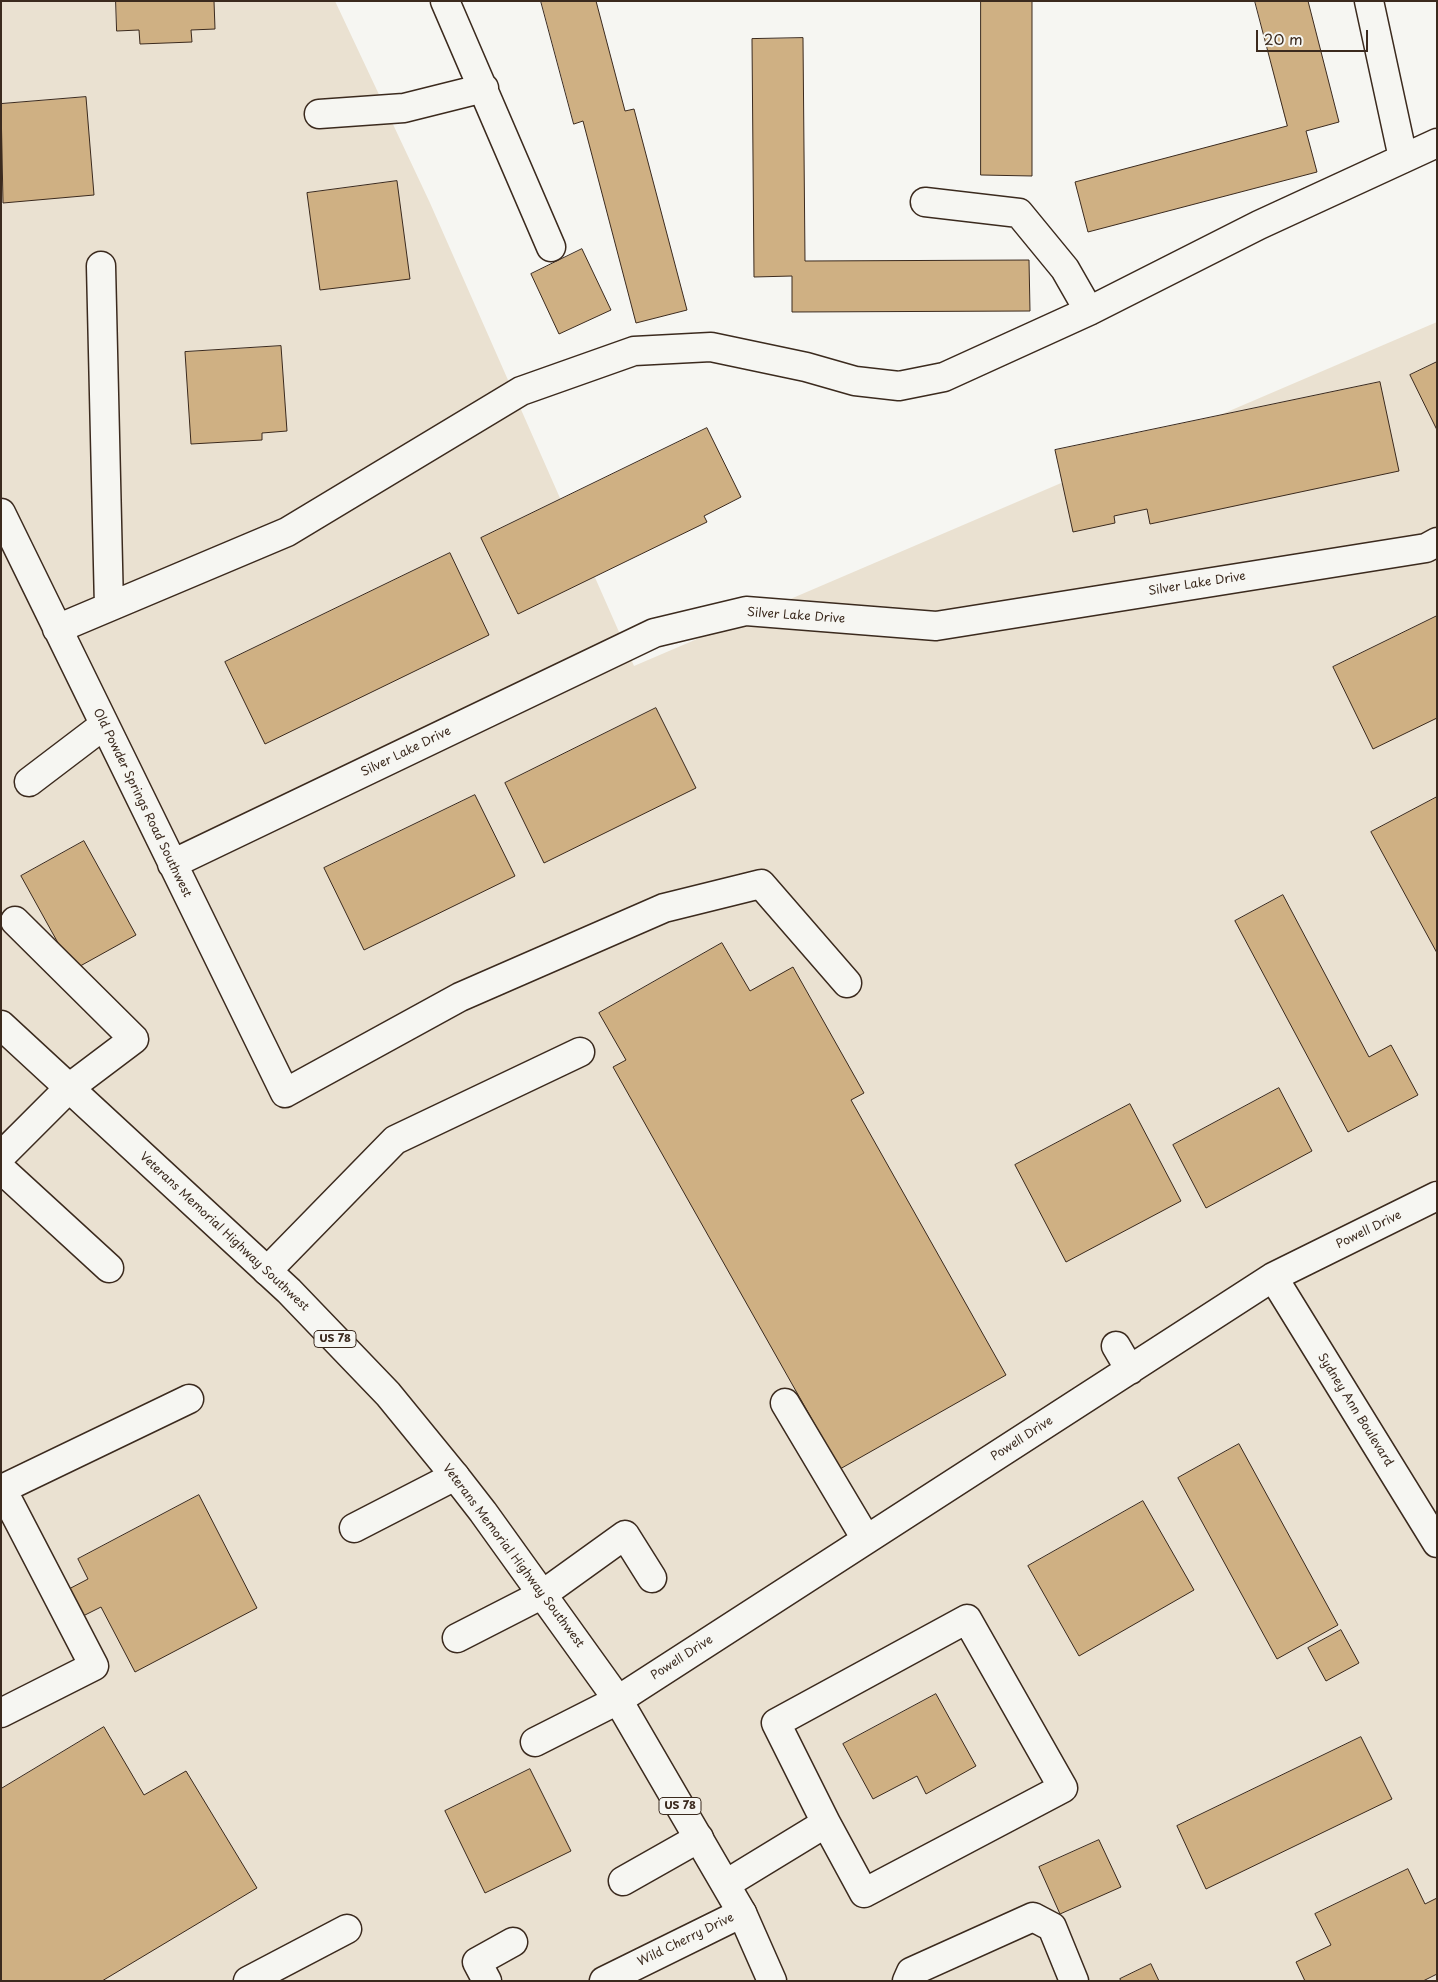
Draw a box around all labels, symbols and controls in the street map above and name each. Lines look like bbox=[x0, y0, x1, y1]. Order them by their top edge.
scale bar bbox=[1258, 20, 1370, 52]
text: 20 m bbox=[1264, 27, 1303, 50]
street label: Silver Lake Drive bbox=[1147, 569, 1247, 599]
street label: Silver Lake Drive bbox=[746, 605, 846, 627]
street label: Old Powder Springs Road Southwest bbox=[90, 706, 194, 900]
street label: Silver Lake Drive bbox=[359, 724, 453, 780]
street label: Veterans Memorial Highway Southwest bbox=[136, 1150, 312, 1314]
street label: Powell Drive bbox=[1334, 1208, 1404, 1252]
road number: US 78 bbox=[314, 1330, 356, 1348]
street label: Sydney Ann Boulevard bbox=[1314, 1351, 1396, 1469]
street label: Powell Drive bbox=[988, 1414, 1056, 1464]
street label: Veterans Memorial Highway Southwest bbox=[439, 1461, 587, 1651]
street label: Powell Drive bbox=[648, 1633, 716, 1683]
road number: US 78 bbox=[659, 1798, 701, 1814]
street label: Wild Cherry Drive bbox=[635, 1910, 737, 1970]

